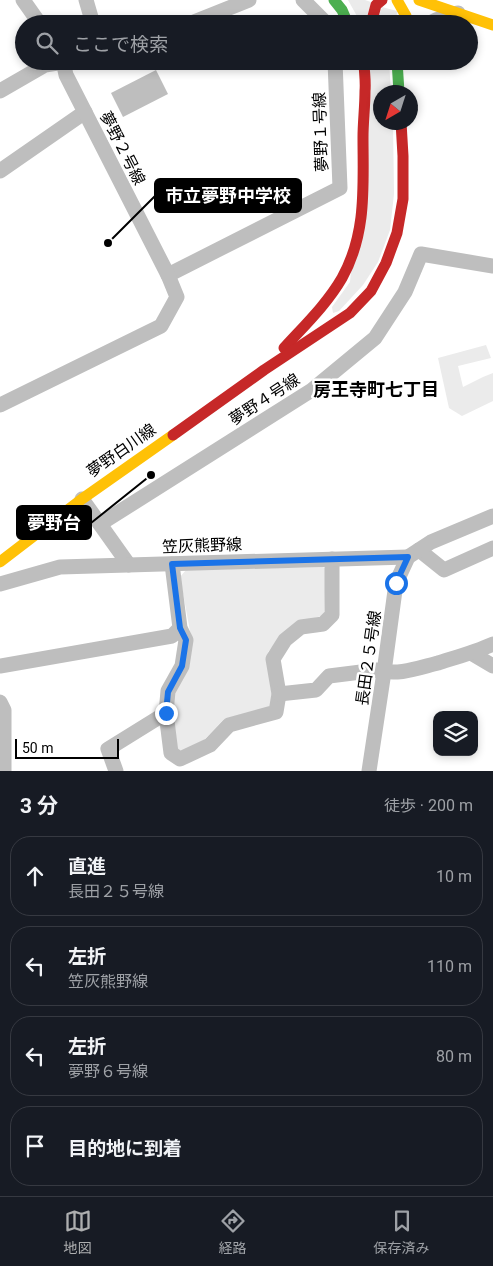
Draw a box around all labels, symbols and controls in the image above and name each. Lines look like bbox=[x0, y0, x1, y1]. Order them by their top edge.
search box bbox=[15, 15, 478, 70]
icon: search bbox=[33, 29, 61, 57]
text: ここで検索 bbox=[73, 33, 168, 56]
north arrow bbox=[373, 85, 418, 130]
street label: 夢野１号線 bbox=[310, 92, 331, 172]
street label: 夢野２号線 bbox=[96, 108, 149, 188]
callout: 市立夢野中学校 bbox=[155, 179, 301, 212]
text: 市立夢野中学校 bbox=[165, 185, 291, 206]
street label: 夢野４号線 bbox=[226, 370, 303, 429]
district label: 房王寺町七丁目 bbox=[313, 379, 439, 400]
street label: 夢野白川線 bbox=[83, 420, 160, 481]
callout: 夢野台 bbox=[17, 506, 91, 539]
text: 夢野台 bbox=[27, 512, 81, 533]
street label: 笠灰熊野線 bbox=[162, 535, 242, 556]
route start bbox=[385, 572, 408, 595]
street label: 長田２５号線 bbox=[352, 609, 385, 707]
route end bbox=[155, 702, 178, 725]
map controls bbox=[433, 711, 478, 756]
button: layers bbox=[433, 711, 478, 756]
scale bar bbox=[15, 736, 119, 759]
text: 50 m bbox=[22, 740, 54, 756]
text: 3 分 bbox=[20, 794, 58, 818]
text: 徒歩 · 200 m bbox=[384, 796, 473, 815]
text: 直進 bbox=[68, 855, 106, 878]
icon: ahead bbox=[21, 862, 49, 890]
text: 10 m bbox=[436, 867, 472, 886]
text: 長田２５号線 bbox=[68, 882, 164, 901]
text: 左折 bbox=[68, 945, 106, 968]
icon: left bbox=[21, 952, 49, 980]
text: 110 m bbox=[427, 957, 472, 976]
text: 笠灰熊野線 bbox=[68, 972, 148, 991]
text: 左折 bbox=[68, 1035, 106, 1058]
icon: left bbox=[21, 1042, 49, 1070]
text: 80 m bbox=[436, 1047, 472, 1066]
text: 夢野６号線 bbox=[68, 1062, 148, 1081]
icon: arrive bbox=[21, 1132, 49, 1160]
text: 目的地に到着 bbox=[68, 1137, 182, 1160]
tab: 地図 bbox=[64, 1207, 92, 1257]
tab: 経路 bbox=[219, 1207, 247, 1257]
tab: 保存済み bbox=[374, 1207, 430, 1257]

